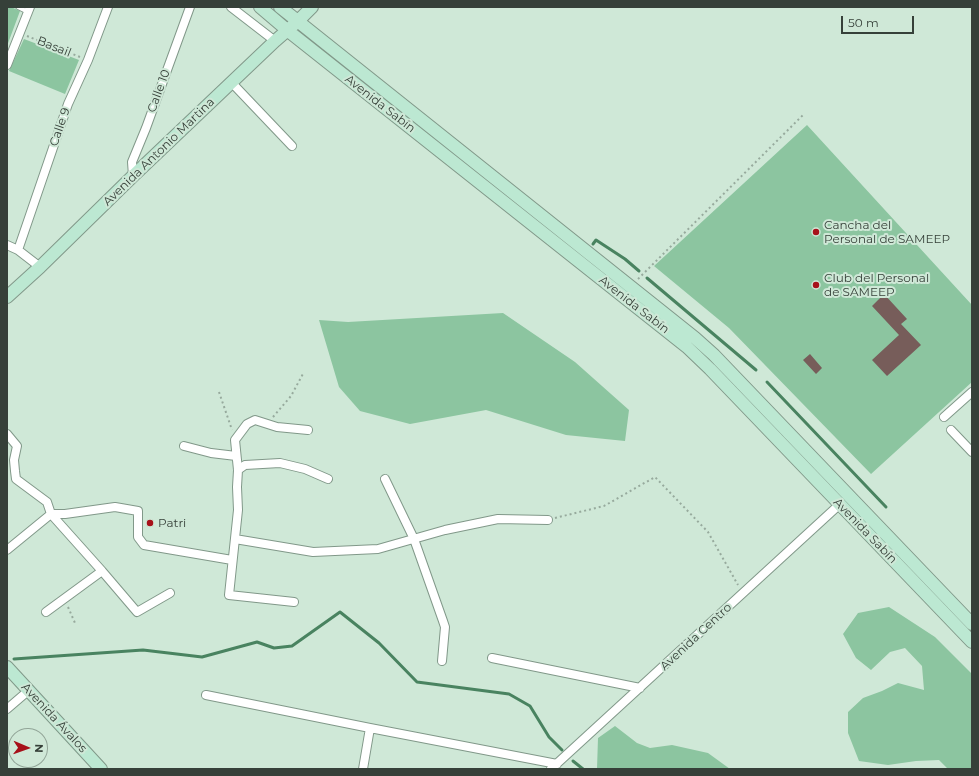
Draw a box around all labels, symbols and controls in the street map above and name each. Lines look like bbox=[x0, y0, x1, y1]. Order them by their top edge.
scale bar bbox=[843, 8, 916, 34]
text: 50 m bbox=[848, 15, 879, 30]
street label: Basail bbox=[35, 34, 73, 60]
street label: Calle 10 bbox=[145, 68, 173, 114]
street label: Avenida Sabín bbox=[342, 72, 418, 136]
street label: Avenida Antonio Martina bbox=[100, 95, 218, 209]
street label: Calle 9 bbox=[47, 106, 73, 148]
place label: Cancha del Personal de SAMEEP bbox=[824, 218, 950, 246]
marker: Cancha del Personal de SAMEEP bbox=[811, 227, 821, 237]
place label: Club del Personal de SAMEEP bbox=[824, 271, 929, 299]
street label: Avenida Sabín bbox=[596, 273, 672, 337]
marker: Club del Personal de SAMEEP bbox=[811, 280, 821, 290]
street label: Avenida Sabín bbox=[830, 495, 900, 567]
place label: Patri bbox=[158, 516, 186, 530]
marker: Patri bbox=[145, 518, 155, 528]
street label: Avenida Centro bbox=[657, 600, 735, 674]
street label: Avenida Ávalos bbox=[18, 680, 90, 756]
north arrow bbox=[8, 728, 48, 768]
text: N bbox=[32, 744, 46, 753]

